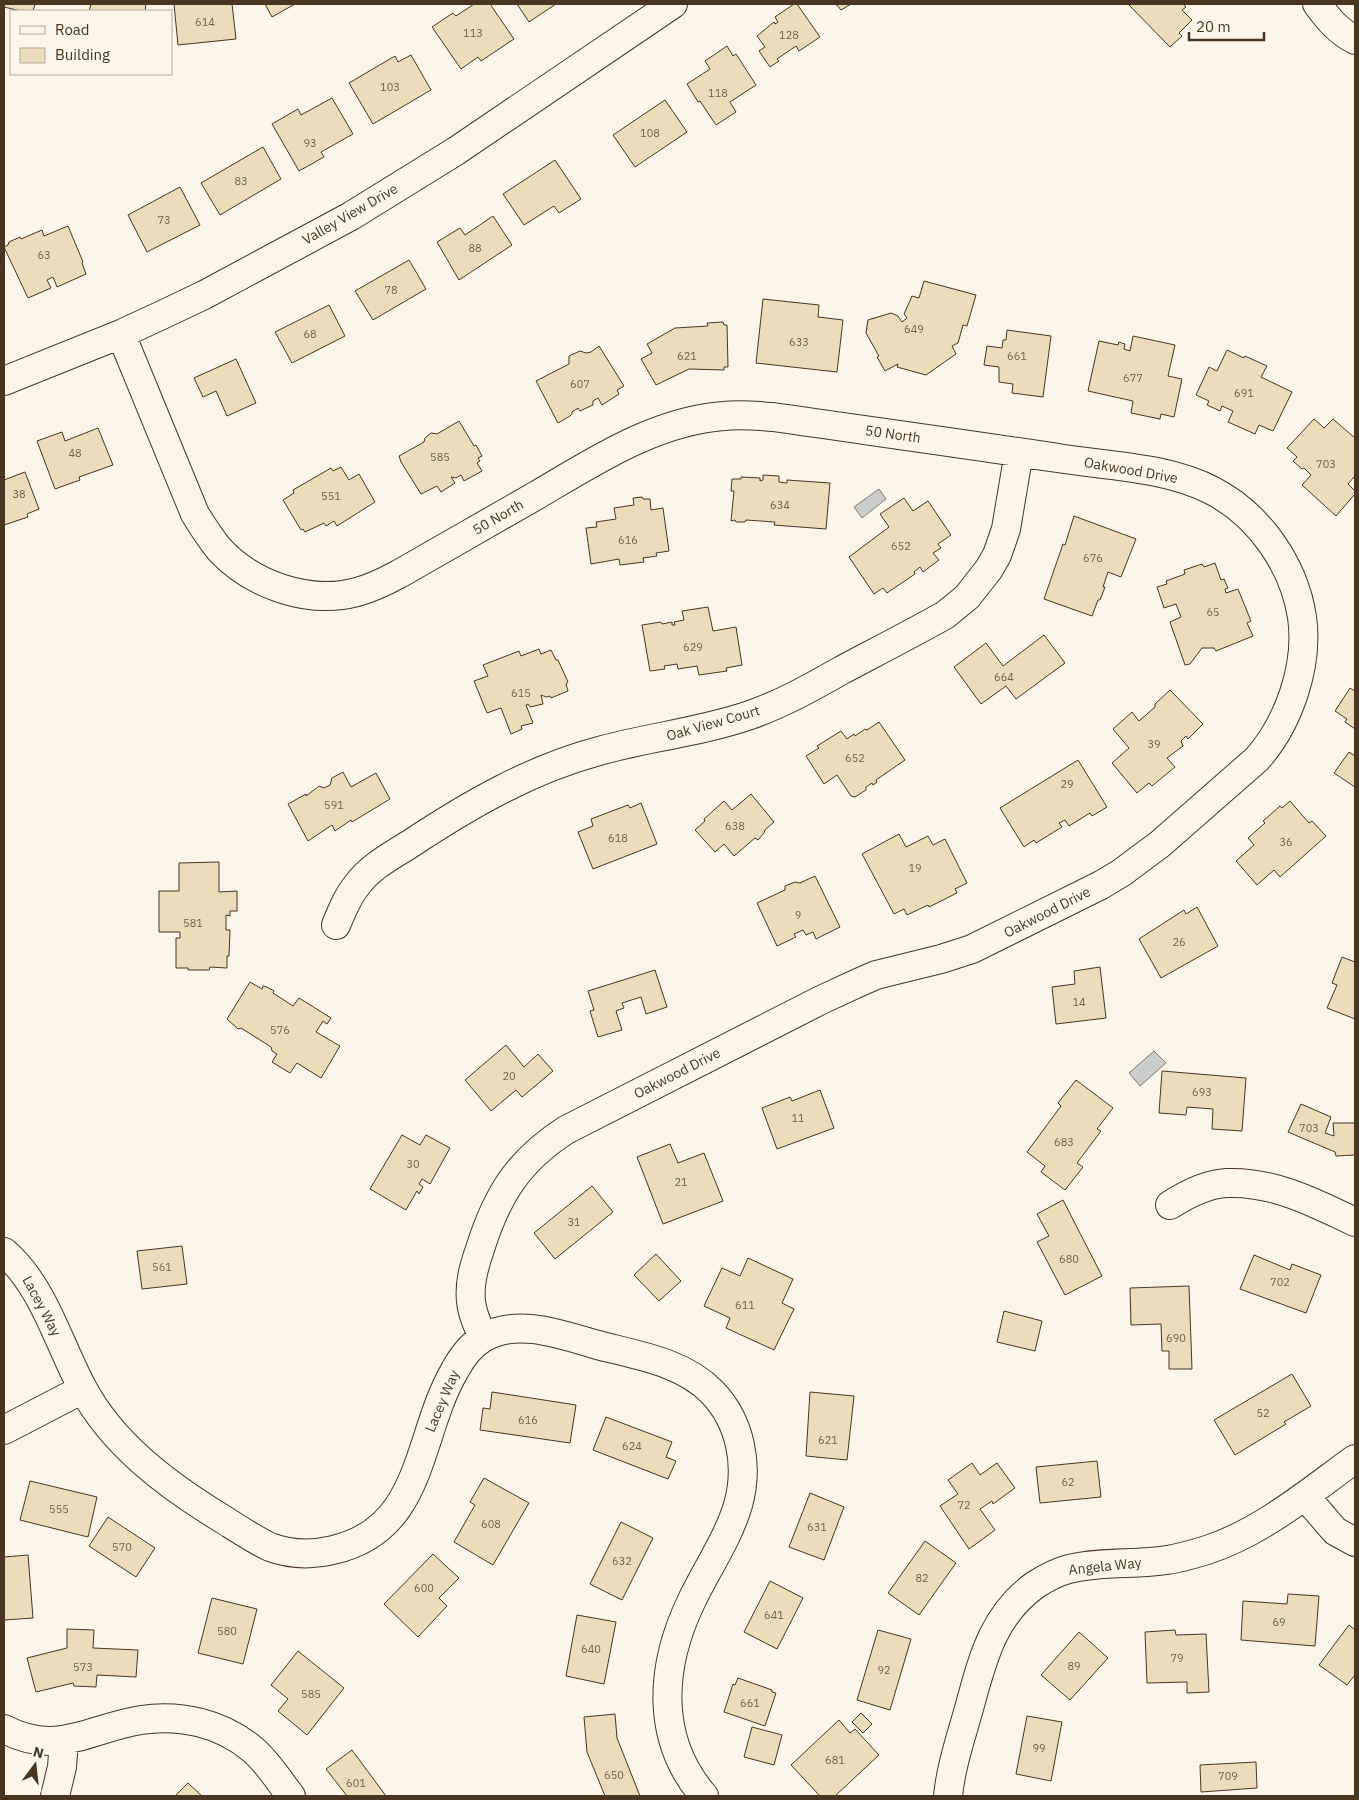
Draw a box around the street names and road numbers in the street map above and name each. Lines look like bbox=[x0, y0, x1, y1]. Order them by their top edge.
street label: Valley View Drive bbox=[299, 179, 401, 249]
street label: 50 North bbox=[864, 421, 922, 447]
street label: Oakwood Drive bbox=[1083, 453, 1180, 487]
street label: 50 North bbox=[469, 495, 527, 539]
street label: Oak View Court bbox=[664, 701, 762, 745]
street label: Oakwood Drive bbox=[1001, 882, 1094, 942]
street label: Oakwood Drive bbox=[631, 1043, 724, 1103]
street label: Lacey Way bbox=[19, 1273, 65, 1339]
street label: Lacey Way bbox=[421, 1367, 463, 1435]
street label: Angela Way bbox=[1068, 1553, 1142, 1579]

